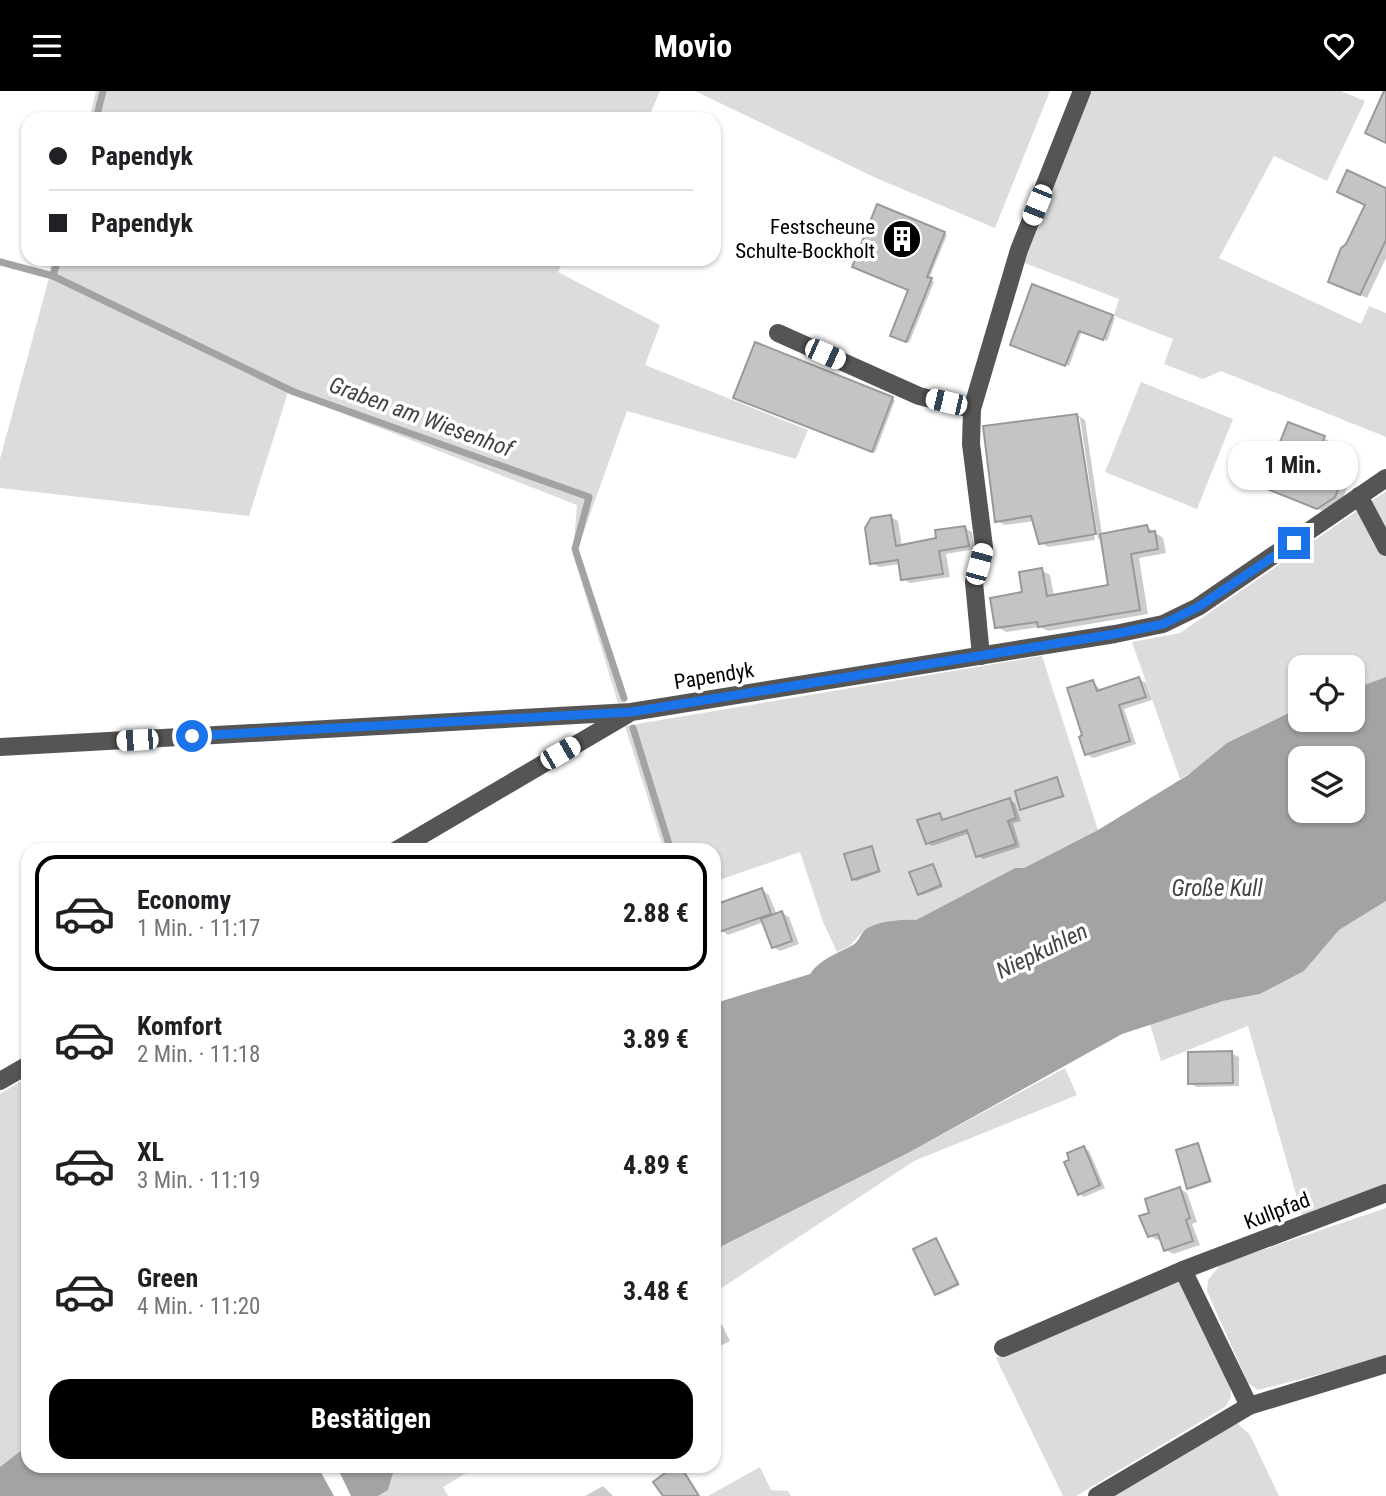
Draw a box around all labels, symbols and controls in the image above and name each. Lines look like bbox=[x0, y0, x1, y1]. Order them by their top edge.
icon: menu bbox=[28, 27, 66, 65]
text: Movio bbox=[654, 27, 732, 65]
icon: heart bbox=[1320, 27, 1358, 65]
text: Papendyk bbox=[91, 141, 193, 171]
car bbox=[1020, 182, 1055, 228]
text: Papendyk bbox=[91, 208, 193, 238]
place label: Festscheune Schulte-Bockholt bbox=[735, 215, 875, 263]
building icon: Festscheune Schulte-Bockholt bbox=[881, 218, 923, 260]
car bbox=[802, 336, 849, 372]
water label: Graben am Wiesenhof bbox=[325, 371, 518, 463]
car bbox=[924, 387, 969, 417]
callout: 1 Min. bbox=[1229, 441, 1359, 491]
text: 1 Min. bbox=[1264, 452, 1322, 479]
route end bbox=[1278, 527, 1310, 559]
car bbox=[964, 541, 995, 587]
map controls bbox=[1288, 655, 1365, 823]
button: locate bbox=[1288, 655, 1365, 732]
street label: Papendyk bbox=[672, 658, 756, 694]
route start bbox=[176, 720, 208, 752]
car bbox=[116, 728, 159, 752]
car bbox=[537, 733, 584, 773]
button: layers bbox=[1288, 746, 1365, 823]
water label: Große Kull bbox=[1171, 875, 1263, 902]
icon: car bbox=[53, 882, 116, 945]
text: Economy bbox=[137, 885, 231, 915]
text: 2.88 € bbox=[623, 898, 689, 928]
text: 1 Min. · 11:17 bbox=[137, 915, 260, 942]
water label: Niepkuhlen bbox=[992, 917, 1092, 985]
icon: car bbox=[53, 1008, 116, 1071]
text: Komfort bbox=[137, 1011, 222, 1041]
text: 3.89 € bbox=[623, 1024, 689, 1054]
text: 2 Min. · 11:18 bbox=[137, 1041, 260, 1068]
icon: car bbox=[53, 1134, 116, 1197]
text: XL bbox=[137, 1137, 164, 1167]
text: 4.89 € bbox=[623, 1150, 689, 1180]
text: 3 Min. · 11:19 bbox=[137, 1167, 260, 1194]
street label: Kullpfad bbox=[1241, 1188, 1313, 1234]
icon: car bbox=[53, 1260, 116, 1323]
text: Green bbox=[137, 1263, 198, 1293]
text: 3.48 € bbox=[623, 1276, 689, 1306]
text: 4 Min. · 11:20 bbox=[137, 1293, 260, 1320]
button: Bestätigen bbox=[49, 1379, 693, 1459]

